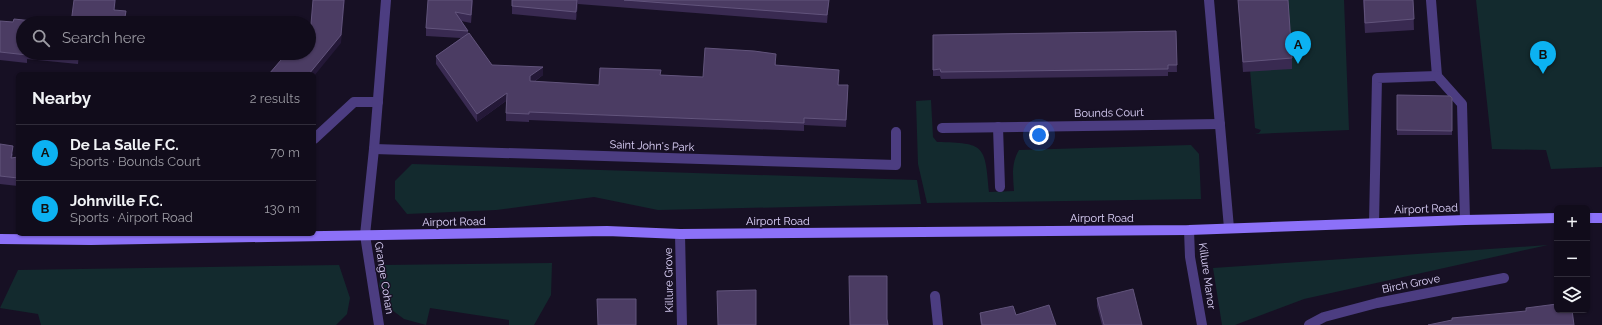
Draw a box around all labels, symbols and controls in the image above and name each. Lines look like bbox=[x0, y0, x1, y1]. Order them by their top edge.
search box bbox=[16, 16, 316, 60]
icon: search bbox=[30, 27, 52, 49]
text: Search here bbox=[62, 29, 145, 47]
pin: A bbox=[1285, 31, 1311, 64]
pin: B bbox=[1530, 41, 1556, 74]
text: Nearby bbox=[32, 88, 91, 108]
text: 2 results bbox=[250, 91, 300, 106]
street label: Bounds Court bbox=[1074, 106, 1144, 120]
your location bbox=[1029, 125, 1049, 145]
text: De La Salle F.C. bbox=[70, 136, 179, 154]
street label: Saint John's Park bbox=[609, 138, 695, 154]
text: A bbox=[41, 145, 49, 160]
text: 70 m bbox=[270, 145, 300, 160]
text: Sports · Bounds Court bbox=[70, 154, 201, 169]
text: Johnville F.C. bbox=[70, 192, 163, 210]
text: B bbox=[41, 201, 49, 216]
text: 130 m bbox=[264, 201, 300, 216]
street label: Airport Road bbox=[1394, 201, 1458, 217]
map controls bbox=[1554, 205, 1590, 313]
button: + bbox=[1554, 205, 1590, 241]
text: Sports · Airport Road bbox=[70, 210, 193, 225]
street label: Airport Road bbox=[1070, 212, 1134, 225]
street label: Airport Road bbox=[422, 215, 486, 229]
street label: Airport Road bbox=[746, 215, 810, 228]
street label: Grange Cohan bbox=[372, 241, 396, 315]
button: − bbox=[1554, 241, 1590, 277]
street label: Killure Manor bbox=[1196, 242, 1218, 310]
street label: Killure Grove bbox=[662, 247, 676, 313]
street label: Birch Grove bbox=[1381, 272, 1442, 296]
button: layers bbox=[1554, 277, 1590, 313]

